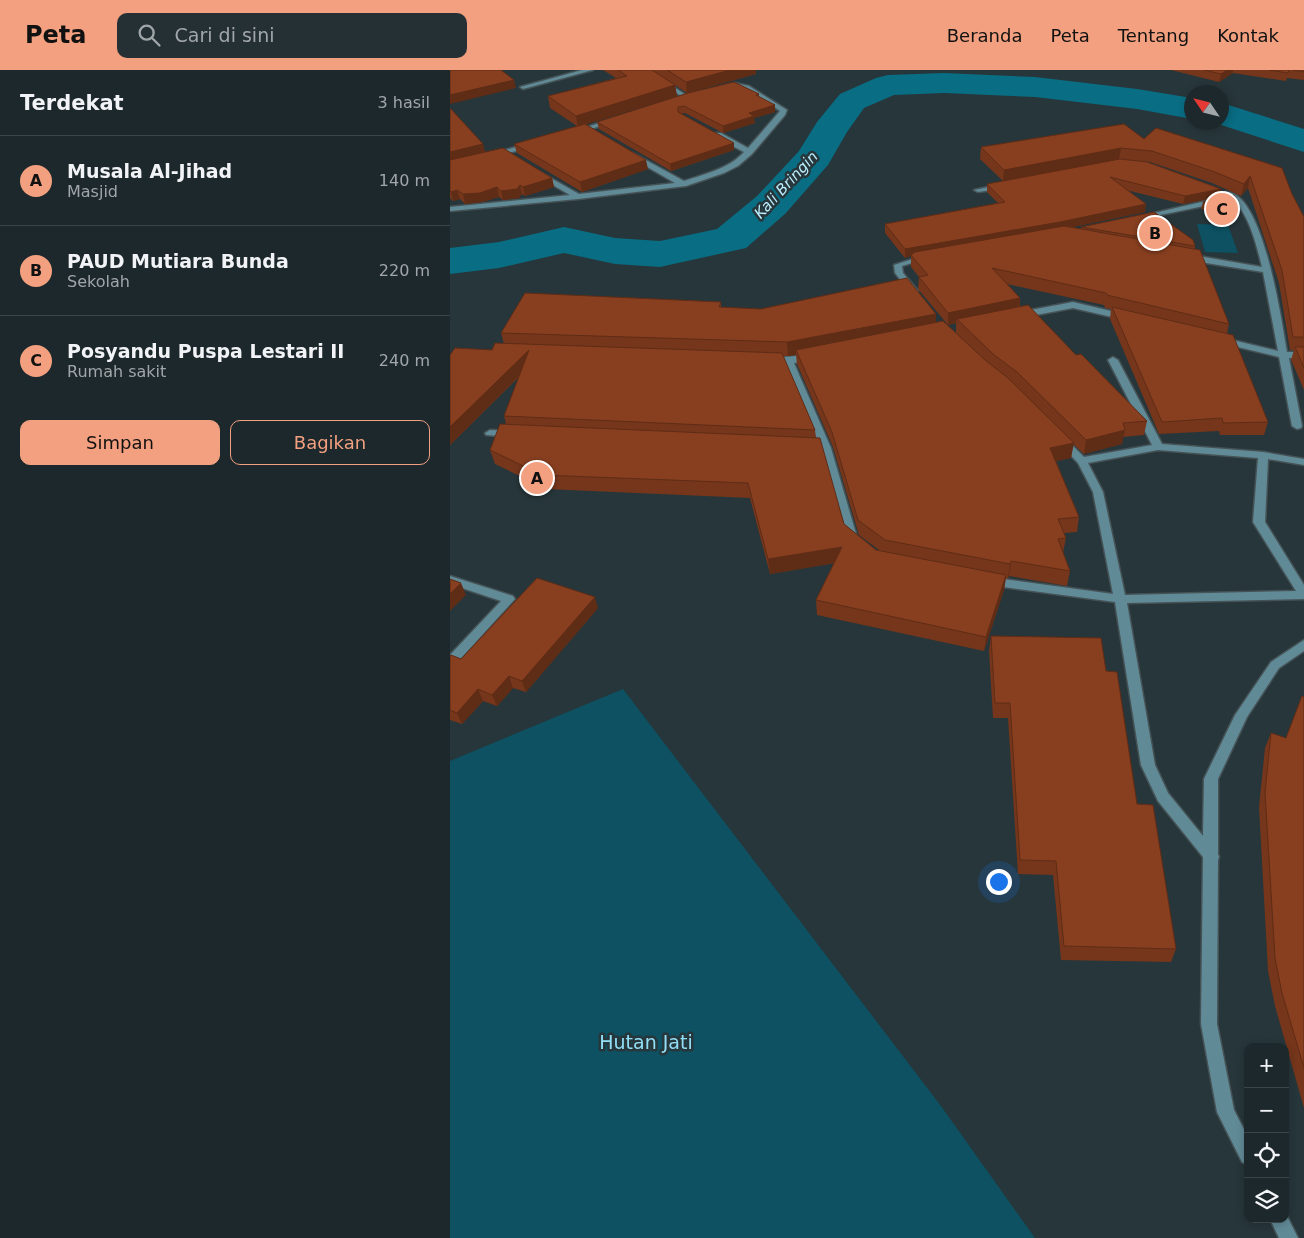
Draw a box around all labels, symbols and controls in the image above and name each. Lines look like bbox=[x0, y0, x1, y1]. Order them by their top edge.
search box bbox=[117, 13, 467, 58]
text: Peta bbox=[25, 21, 87, 49]
icon: search bbox=[135, 21, 163, 49]
text: Cari di sini bbox=[175, 24, 274, 46]
text: Beranda bbox=[947, 25, 1022, 46]
text: Peta bbox=[1050, 25, 1090, 46]
text: Tentang bbox=[1118, 25, 1189, 46]
text: Kontak bbox=[1217, 25, 1279, 46]
north arrow bbox=[1184, 85, 1229, 130]
text: Terdekat bbox=[20, 91, 124, 115]
text: 3 hasil bbox=[378, 93, 430, 112]
water label: Kali Bringin bbox=[750, 148, 822, 222]
text: Musala Al-Jihad bbox=[67, 160, 232, 182]
text: A bbox=[30, 171, 42, 190]
text: 140 m bbox=[379, 171, 430, 190]
text: Masjid bbox=[67, 182, 118, 201]
pin: C bbox=[1206, 190, 1238, 228]
pin: B bbox=[1139, 214, 1171, 252]
text: PAUD Mutiara Bunda bbox=[67, 250, 289, 272]
text: B bbox=[30, 261, 42, 280]
text: 220 m bbox=[379, 261, 430, 280]
text: Sekolah bbox=[67, 272, 130, 291]
text: Posyandu Puspa Lestari II bbox=[67, 340, 344, 362]
text: C bbox=[30, 351, 42, 370]
text: 240 m bbox=[379, 351, 430, 370]
text: Rumah sakit bbox=[67, 362, 166, 381]
button: Simpan bbox=[20, 420, 220, 465]
button: Bagikan bbox=[230, 420, 430, 465]
pin: A bbox=[521, 459, 553, 497]
your location bbox=[986, 869, 1012, 895]
park label: Hutan Jati bbox=[599, 1031, 693, 1053]
map controls bbox=[1244, 1043, 1289, 1223]
button: + bbox=[1244, 1043, 1289, 1088]
button: − bbox=[1244, 1088, 1289, 1133]
button: locate bbox=[1244, 1133, 1289, 1178]
button: layers bbox=[1244, 1178, 1289, 1223]

